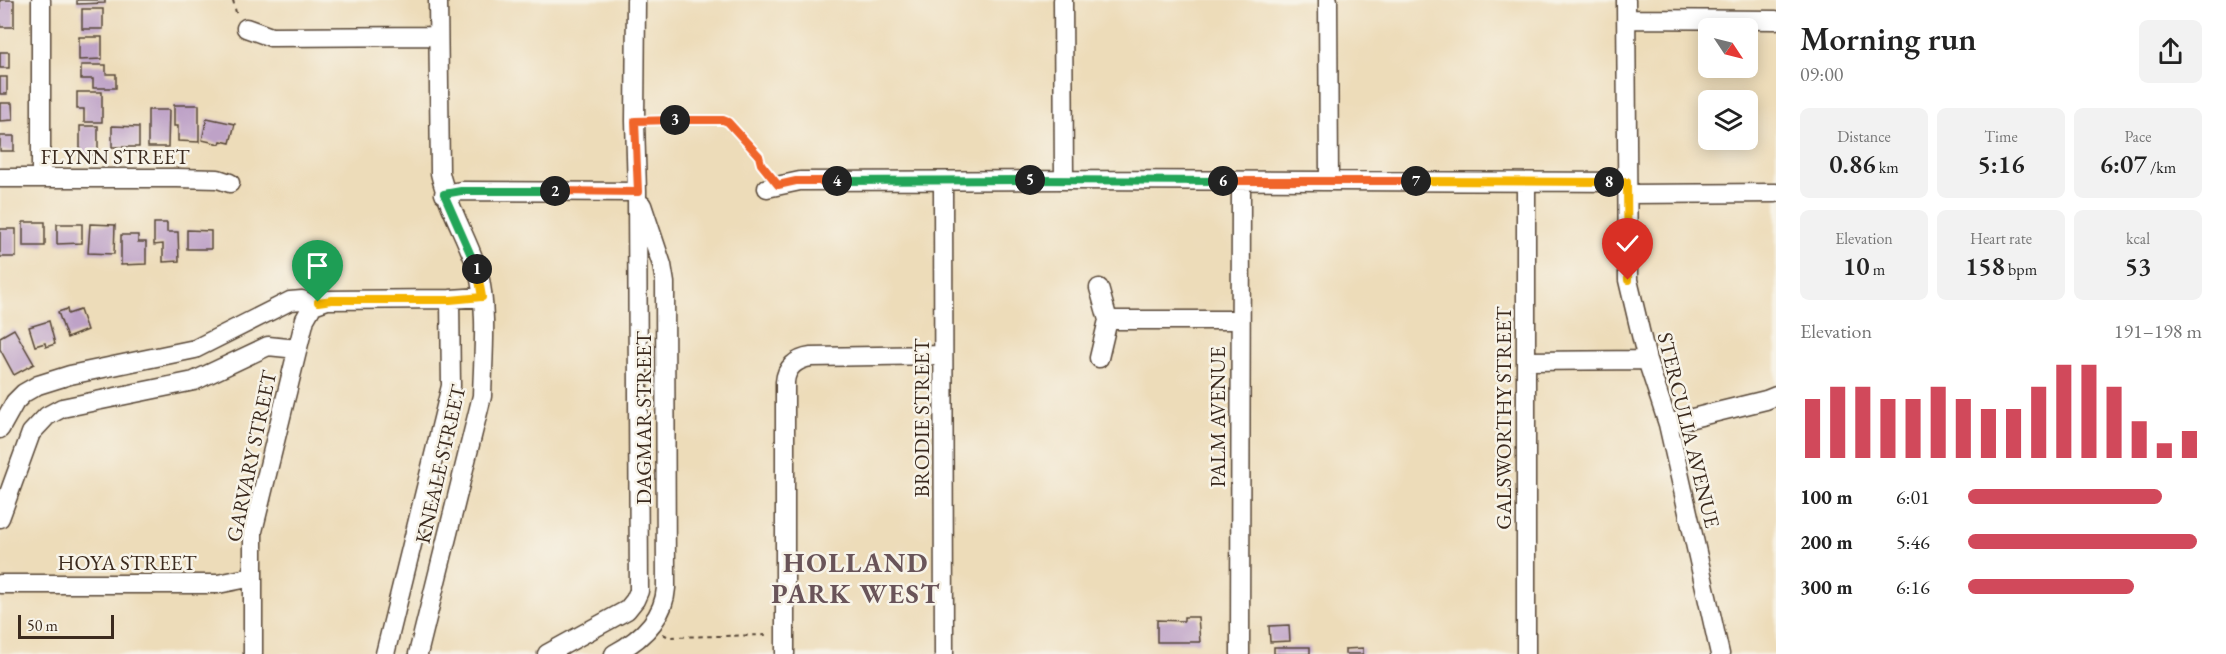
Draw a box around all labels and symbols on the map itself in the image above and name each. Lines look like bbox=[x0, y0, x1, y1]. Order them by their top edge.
north arrow bbox=[1698, 18, 1758, 78]
pin: 3 bbox=[660, 105, 690, 135]
street label: FLYNN STREET bbox=[40, 143, 191, 170]
pin: 5 bbox=[1015, 165, 1045, 195]
pin: 4 bbox=[822, 166, 852, 196]
pin: 6 bbox=[1208, 166, 1238, 196]
pin: 7 bbox=[1401, 166, 1431, 196]
pin: 8 bbox=[1594, 167, 1624, 197]
pin: 2 bbox=[540, 176, 570, 206]
pin bbox=[1602, 218, 1653, 280]
pin bbox=[292, 240, 343, 302]
pin: 1 bbox=[462, 254, 492, 284]
street label: GALSWORTHY STREET bbox=[1490, 305, 1517, 530]
street label: STERCULIA AVENUE bbox=[1652, 329, 1726, 531]
street label: DAGMAR STREET bbox=[630, 330, 657, 505]
street label: BRODIE STREET bbox=[908, 338, 935, 497]
street label: PALM AVENUE bbox=[1204, 346, 1231, 488]
street label: GARVARY STREET bbox=[220, 367, 283, 544]
street label: KNEALE STREET bbox=[409, 381, 472, 546]
district label: HOLLAND PARK WEST bbox=[771, 545, 941, 611]
street label: HOYA STREET bbox=[58, 549, 197, 576]
scale bar bbox=[18, 612, 114, 640]

